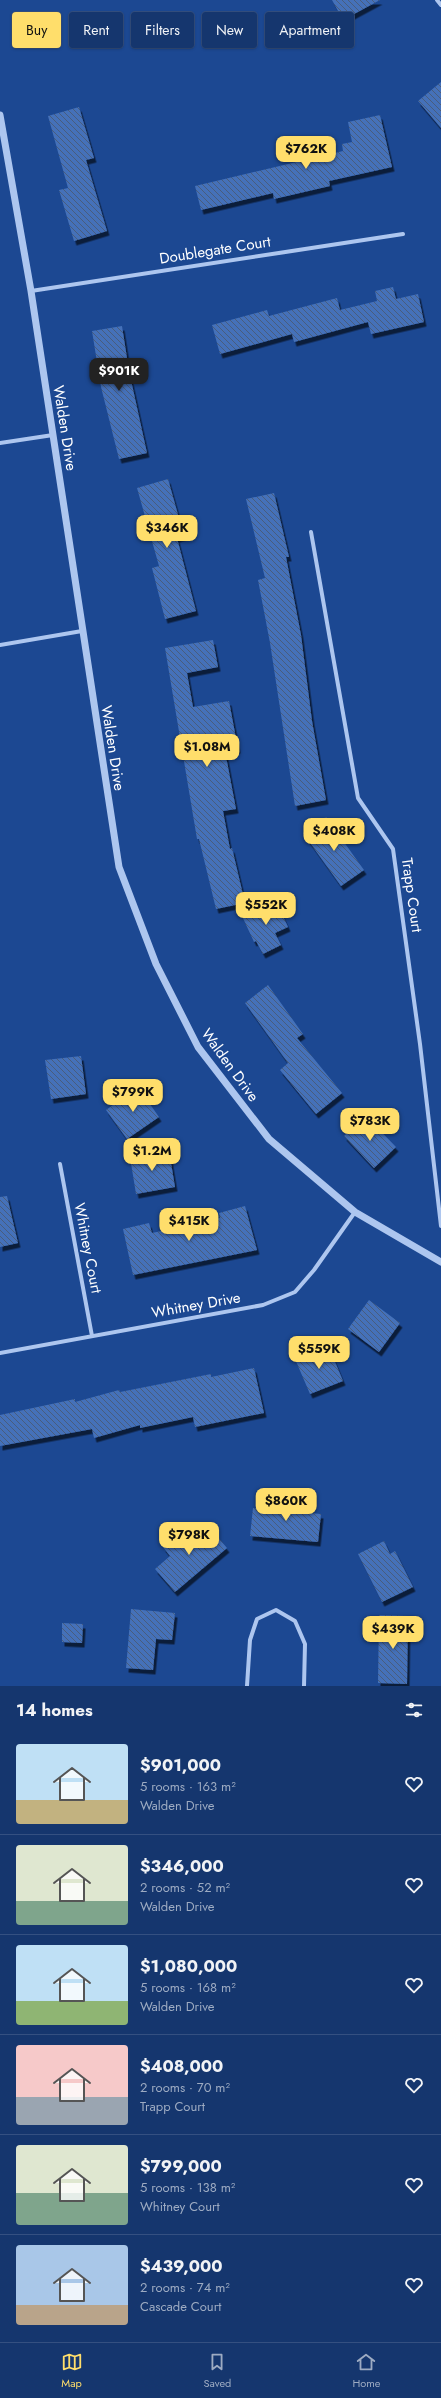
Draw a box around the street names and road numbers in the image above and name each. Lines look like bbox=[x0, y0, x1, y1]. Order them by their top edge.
street label: Doublegate Court bbox=[158, 230, 273, 270]
street label: Walden Drive bbox=[47, 384, 83, 472]
street label: Walden Drive bbox=[95, 704, 131, 792]
street label: Trapp Court bbox=[396, 856, 428, 934]
street label: Walden Drive bbox=[196, 1024, 264, 1106]
street label: Whitney Court bbox=[68, 1201, 108, 1296]
street label: Whitney Drive bbox=[150, 1286, 243, 1324]

